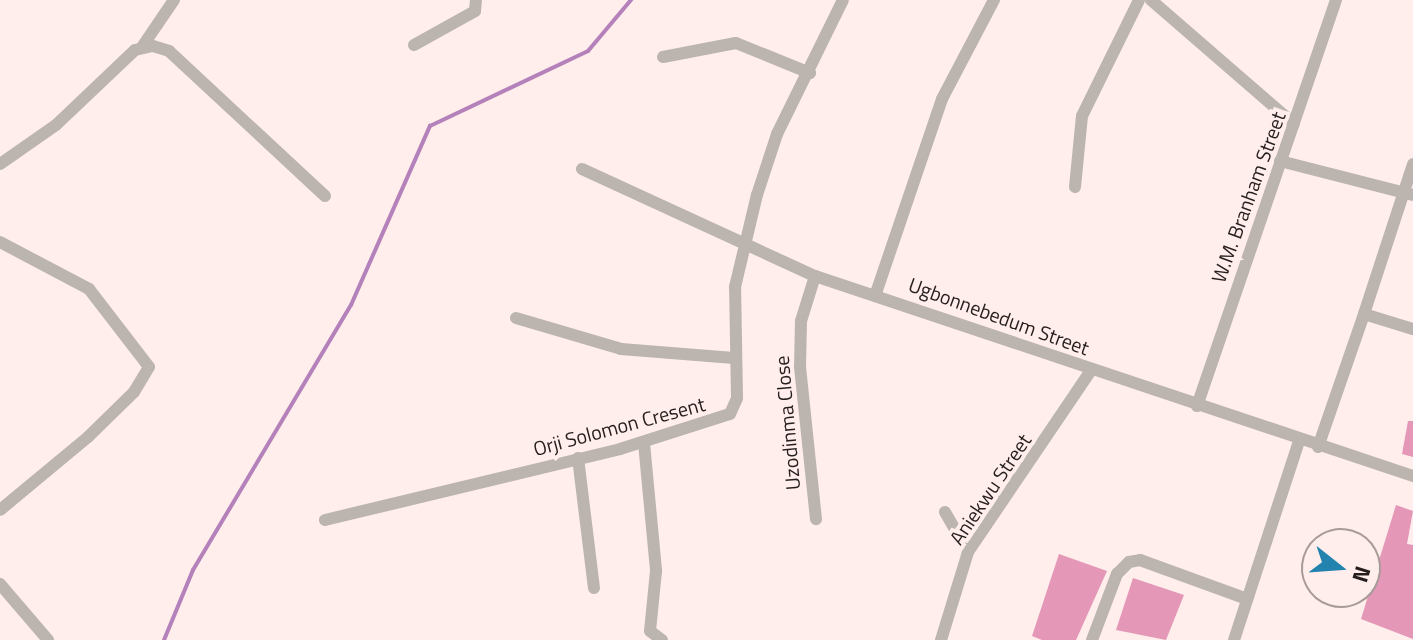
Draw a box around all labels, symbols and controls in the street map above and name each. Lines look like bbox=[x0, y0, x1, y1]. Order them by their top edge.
street label: W.M. Branham Street bbox=[1206, 108, 1290, 286]
street label: Ugbonnebedum Street bbox=[906, 272, 1092, 360]
street label: Uzodinma Close bbox=[769, 355, 805, 491]
street label: Orji Solomon Cresent bbox=[530, 392, 708, 460]
street label: Aniekwu Street bbox=[944, 429, 1036, 549]
north arrow bbox=[1301, 528, 1381, 608]
text: N bbox=[1344, 562, 1381, 587]

